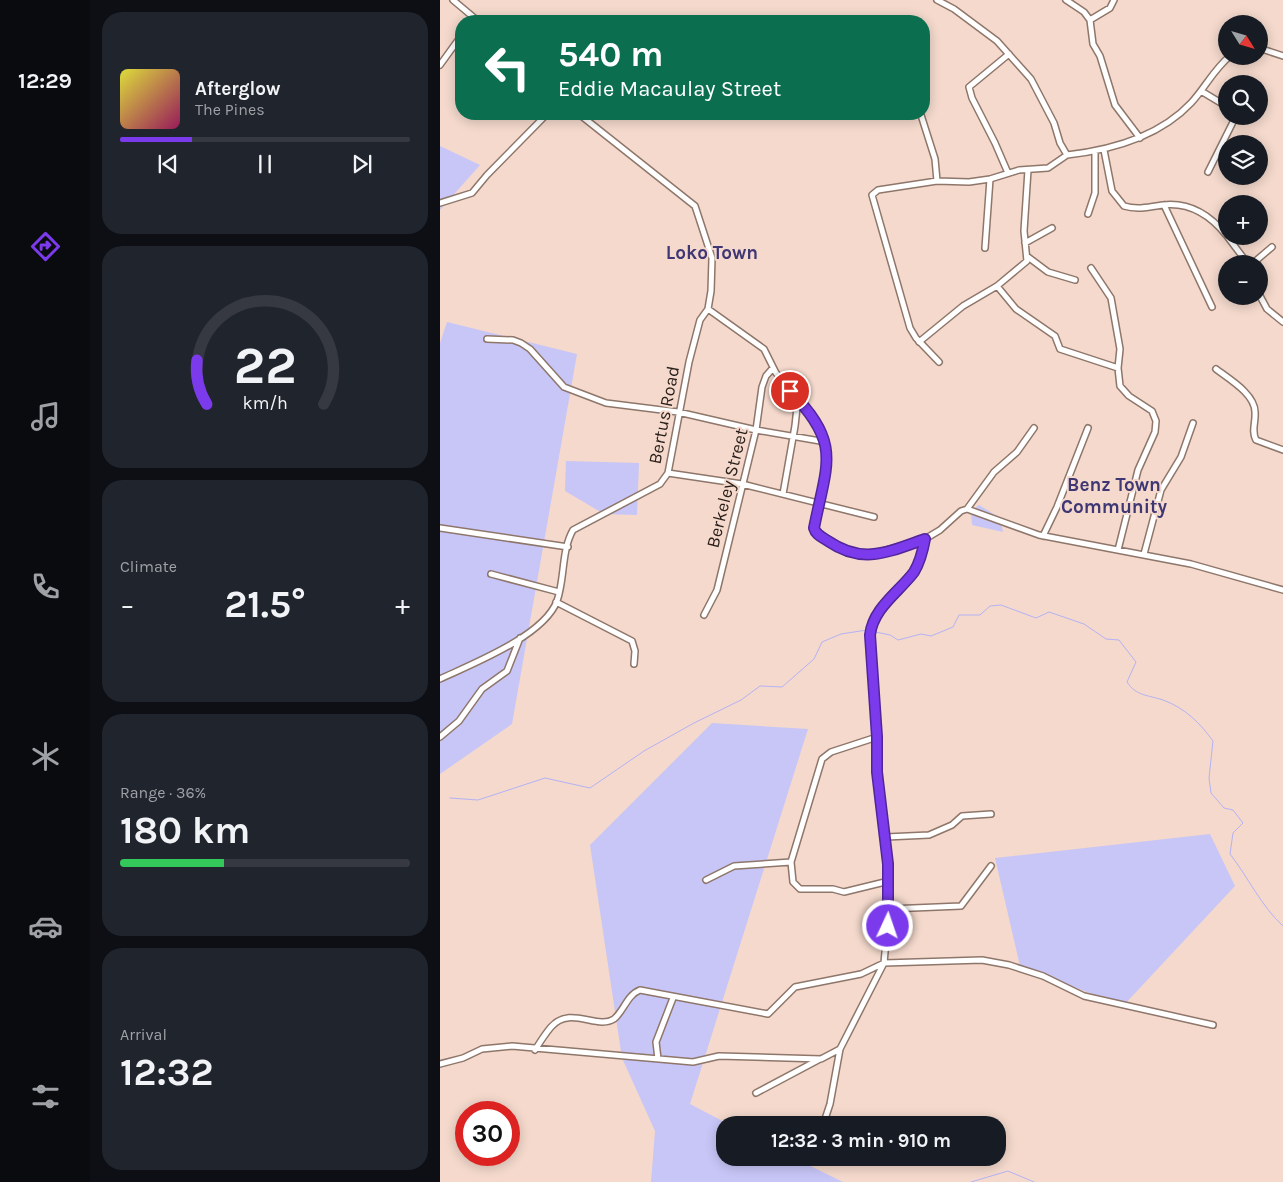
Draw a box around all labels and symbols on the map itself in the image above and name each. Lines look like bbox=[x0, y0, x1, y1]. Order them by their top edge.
north arrow bbox=[1218, 15, 1268, 65]
district label: Loko Town bbox=[666, 242, 758, 264]
street label: Bertus Road bbox=[644, 364, 684, 466]
pin bbox=[769, 370, 811, 412]
street label: Berkeley Street bbox=[701, 426, 753, 550]
district label: Benz Town Community bbox=[1061, 474, 1167, 518]
position arrow bbox=[861, 899, 913, 951]
speed limit sign: 30 bbox=[455, 1101, 520, 1166]

